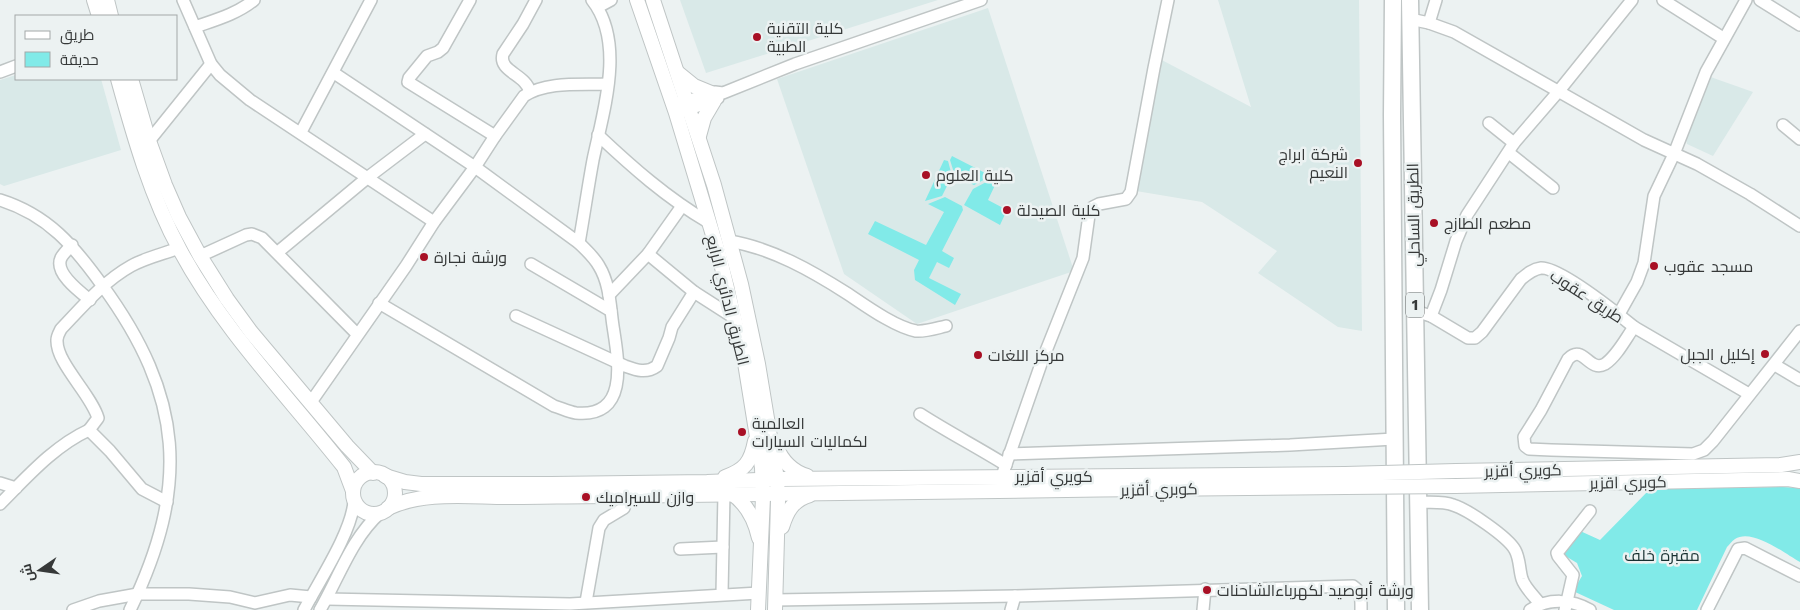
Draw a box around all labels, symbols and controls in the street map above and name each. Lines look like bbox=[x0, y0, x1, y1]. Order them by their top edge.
legend bbox=[15, 15, 178, 80]
place label: كلية التقنية الطبية bbox=[767, 19, 844, 56]
text: طريق bbox=[60, 26, 94, 45]
marker: كلية التقنية الطبية bbox=[751, 31, 763, 43]
text: حديقة bbox=[60, 51, 99, 69]
place label: شركة ابراج النعيم bbox=[1279, 145, 1348, 184]
marker: شركة ابراج النعيم bbox=[1352, 157, 1364, 169]
street label: الطريق الساحلي bbox=[1403, 163, 1428, 267]
place label: كلية العلوم bbox=[936, 166, 1013, 187]
marker: كلية العلوم bbox=[920, 169, 932, 181]
place label: كلية الصيدلة bbox=[1017, 201, 1101, 220]
marker: كلية الصيدلة bbox=[1001, 204, 1013, 216]
place label: مطعم الطازج bbox=[1444, 214, 1531, 235]
marker: مطعم الطازج bbox=[1428, 217, 1440, 229]
street label: الطريق الدائري الرابع bbox=[698, 233, 753, 368]
place label: ورشة نجارة bbox=[434, 248, 507, 267]
marker: ورشة نجارة bbox=[418, 251, 430, 263]
place label: مسجد عقوب bbox=[1664, 257, 1753, 276]
marker: مسجد عقوب bbox=[1648, 260, 1660, 272]
street label: طريق عقوب bbox=[1546, 266, 1627, 328]
road number: 1 bbox=[1406, 292, 1424, 318]
place label: إكليل الجبل bbox=[1680, 345, 1755, 365]
place label: مركز اللغات bbox=[988, 346, 1064, 365]
marker: إكليل الجبل bbox=[1759, 348, 1771, 360]
marker: مركز اللغات bbox=[972, 349, 984, 361]
place label: العالمية لكماليات السيارات bbox=[752, 414, 867, 451]
marker: العالمية لكماليات السيارات bbox=[736, 426, 748, 438]
street label: كويري أقزير bbox=[1483, 460, 1562, 485]
street label: كويري أقزير bbox=[1014, 467, 1093, 490]
street label: كوبري اقزير bbox=[1588, 472, 1667, 497]
street label: كوبري أقزير bbox=[1119, 479, 1198, 504]
place label: وازن للسيراميك bbox=[596, 488, 694, 508]
marker: وازن للسيراميك bbox=[580, 491, 592, 503]
north arrow bbox=[15, 545, 65, 595]
park label: مقبرة خلف bbox=[1624, 546, 1700, 565]
text: ش bbox=[18, 562, 38, 583]
place label: ورشة أبوصيد لكهرباءالشاحنات bbox=[1217, 581, 1414, 601]
marker: ورشة أبوصيد لكهرباءالشاحنات bbox=[1201, 584, 1213, 596]

